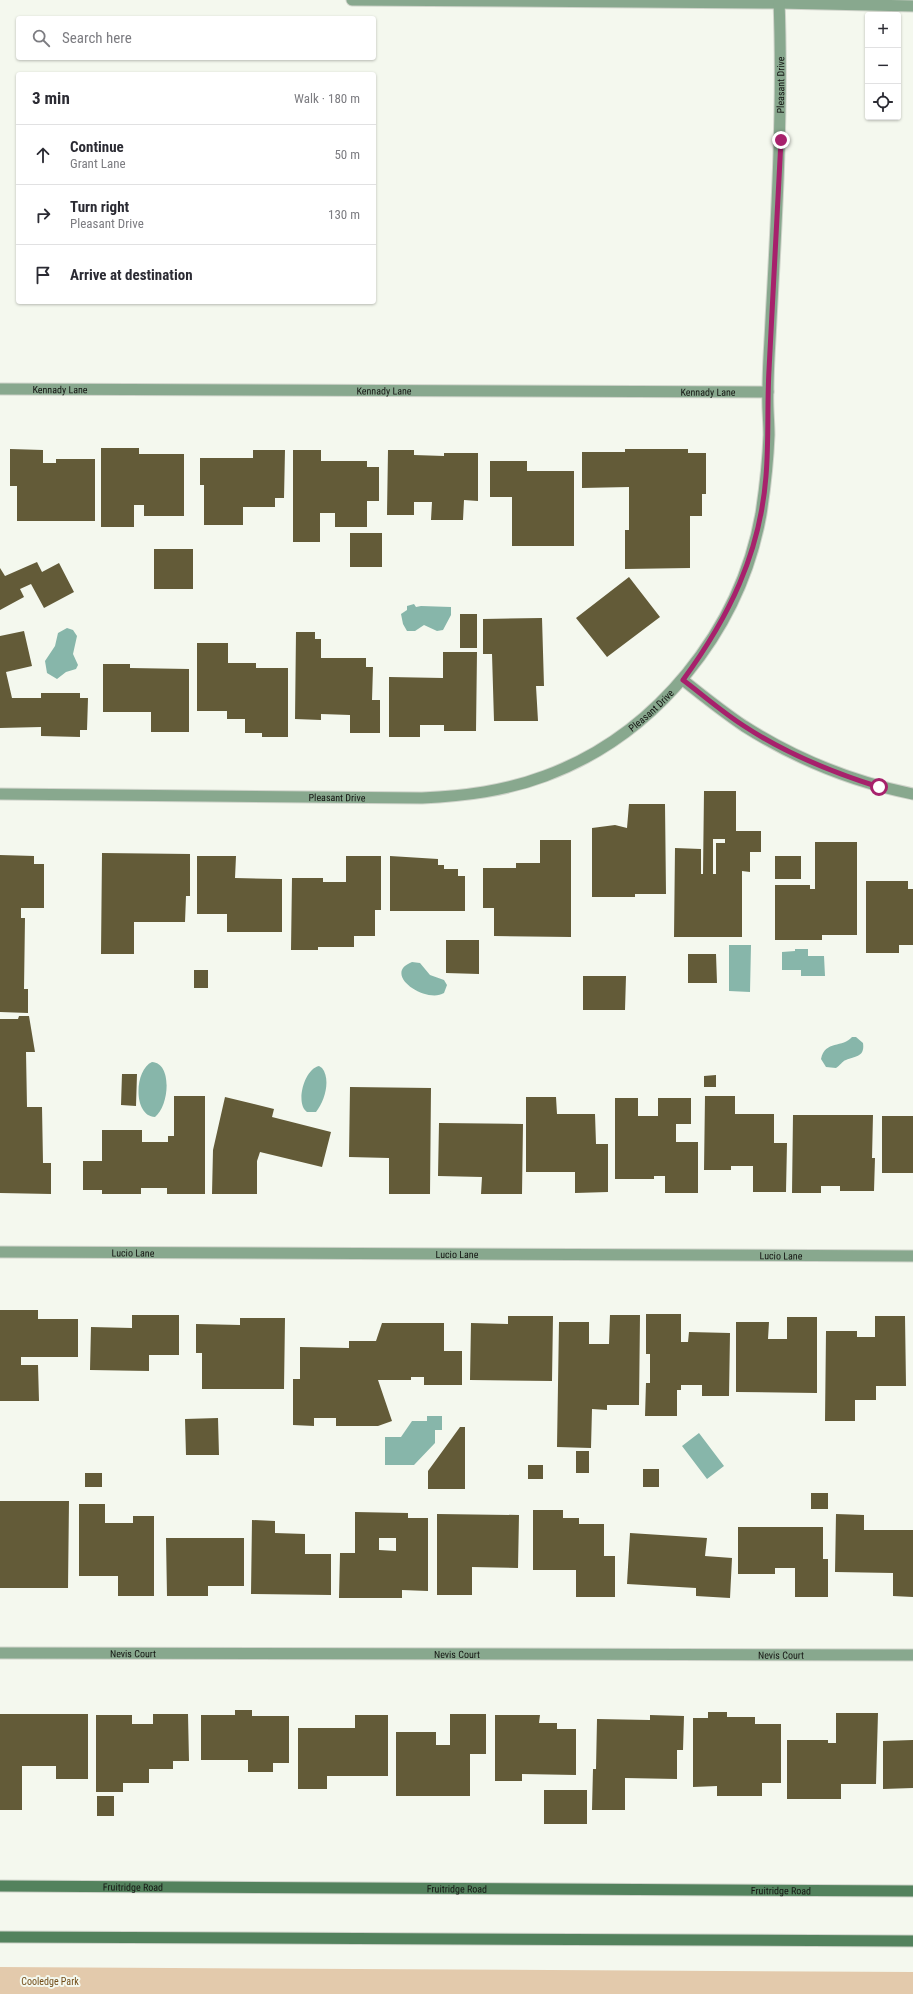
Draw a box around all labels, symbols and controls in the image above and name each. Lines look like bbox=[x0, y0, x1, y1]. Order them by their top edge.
map controls bbox=[865, 12, 901, 120]
button: + bbox=[865, 12, 901, 48]
search box bbox=[16, 16, 376, 60]
icon: search bbox=[30, 27, 52, 49]
text: Search here bbox=[62, 29, 132, 47]
button: − bbox=[865, 48, 901, 84]
street label: Pleasant Drive bbox=[775, 56, 786, 113]
button: locate bbox=[865, 84, 901, 120]
text: 3 min bbox=[32, 88, 70, 108]
text: Walk · 180 m bbox=[294, 91, 360, 106]
route end bbox=[772, 131, 790, 149]
text: Continue bbox=[70, 138, 124, 156]
icon: ahead bbox=[32, 144, 54, 166]
text: 50 m bbox=[334, 147, 360, 162]
text: Grant Lane bbox=[70, 156, 126, 171]
text: Turn right bbox=[70, 198, 129, 216]
icon: right bbox=[32, 204, 54, 226]
text: 130 m bbox=[328, 207, 360, 222]
text: Pleasant Drive bbox=[70, 216, 144, 231]
icon: arrive bbox=[32, 264, 54, 286]
text: Arrive at destination bbox=[70, 266, 193, 284]
street label: Kennady Lane bbox=[32, 384, 88, 395]
street label: Kennady Lane bbox=[356, 385, 412, 397]
street label: Kennady Lane bbox=[680, 387, 736, 398]
street label: Pleasant Drive bbox=[627, 687, 676, 734]
route start bbox=[870, 778, 888, 796]
street label: Pleasant Drive bbox=[309, 792, 366, 803]
street label: Lucio Lane bbox=[112, 1247, 155, 1259]
street label: Lucio Lane bbox=[436, 1249, 479, 1260]
street label: Lucio Lane bbox=[760, 1250, 803, 1262]
street label: Nevis Court bbox=[110, 1648, 156, 1659]
street label: Nevis Court bbox=[434, 1649, 480, 1660]
street label: Nevis Court bbox=[758, 1650, 804, 1661]
street label: Fruitridge Road bbox=[103, 1882, 163, 1893]
street label: Fruitridge Road bbox=[427, 1883, 487, 1895]
street label: Fruitridge Road bbox=[751, 1885, 811, 1896]
park label: Cooledge Park bbox=[21, 1976, 79, 1987]

